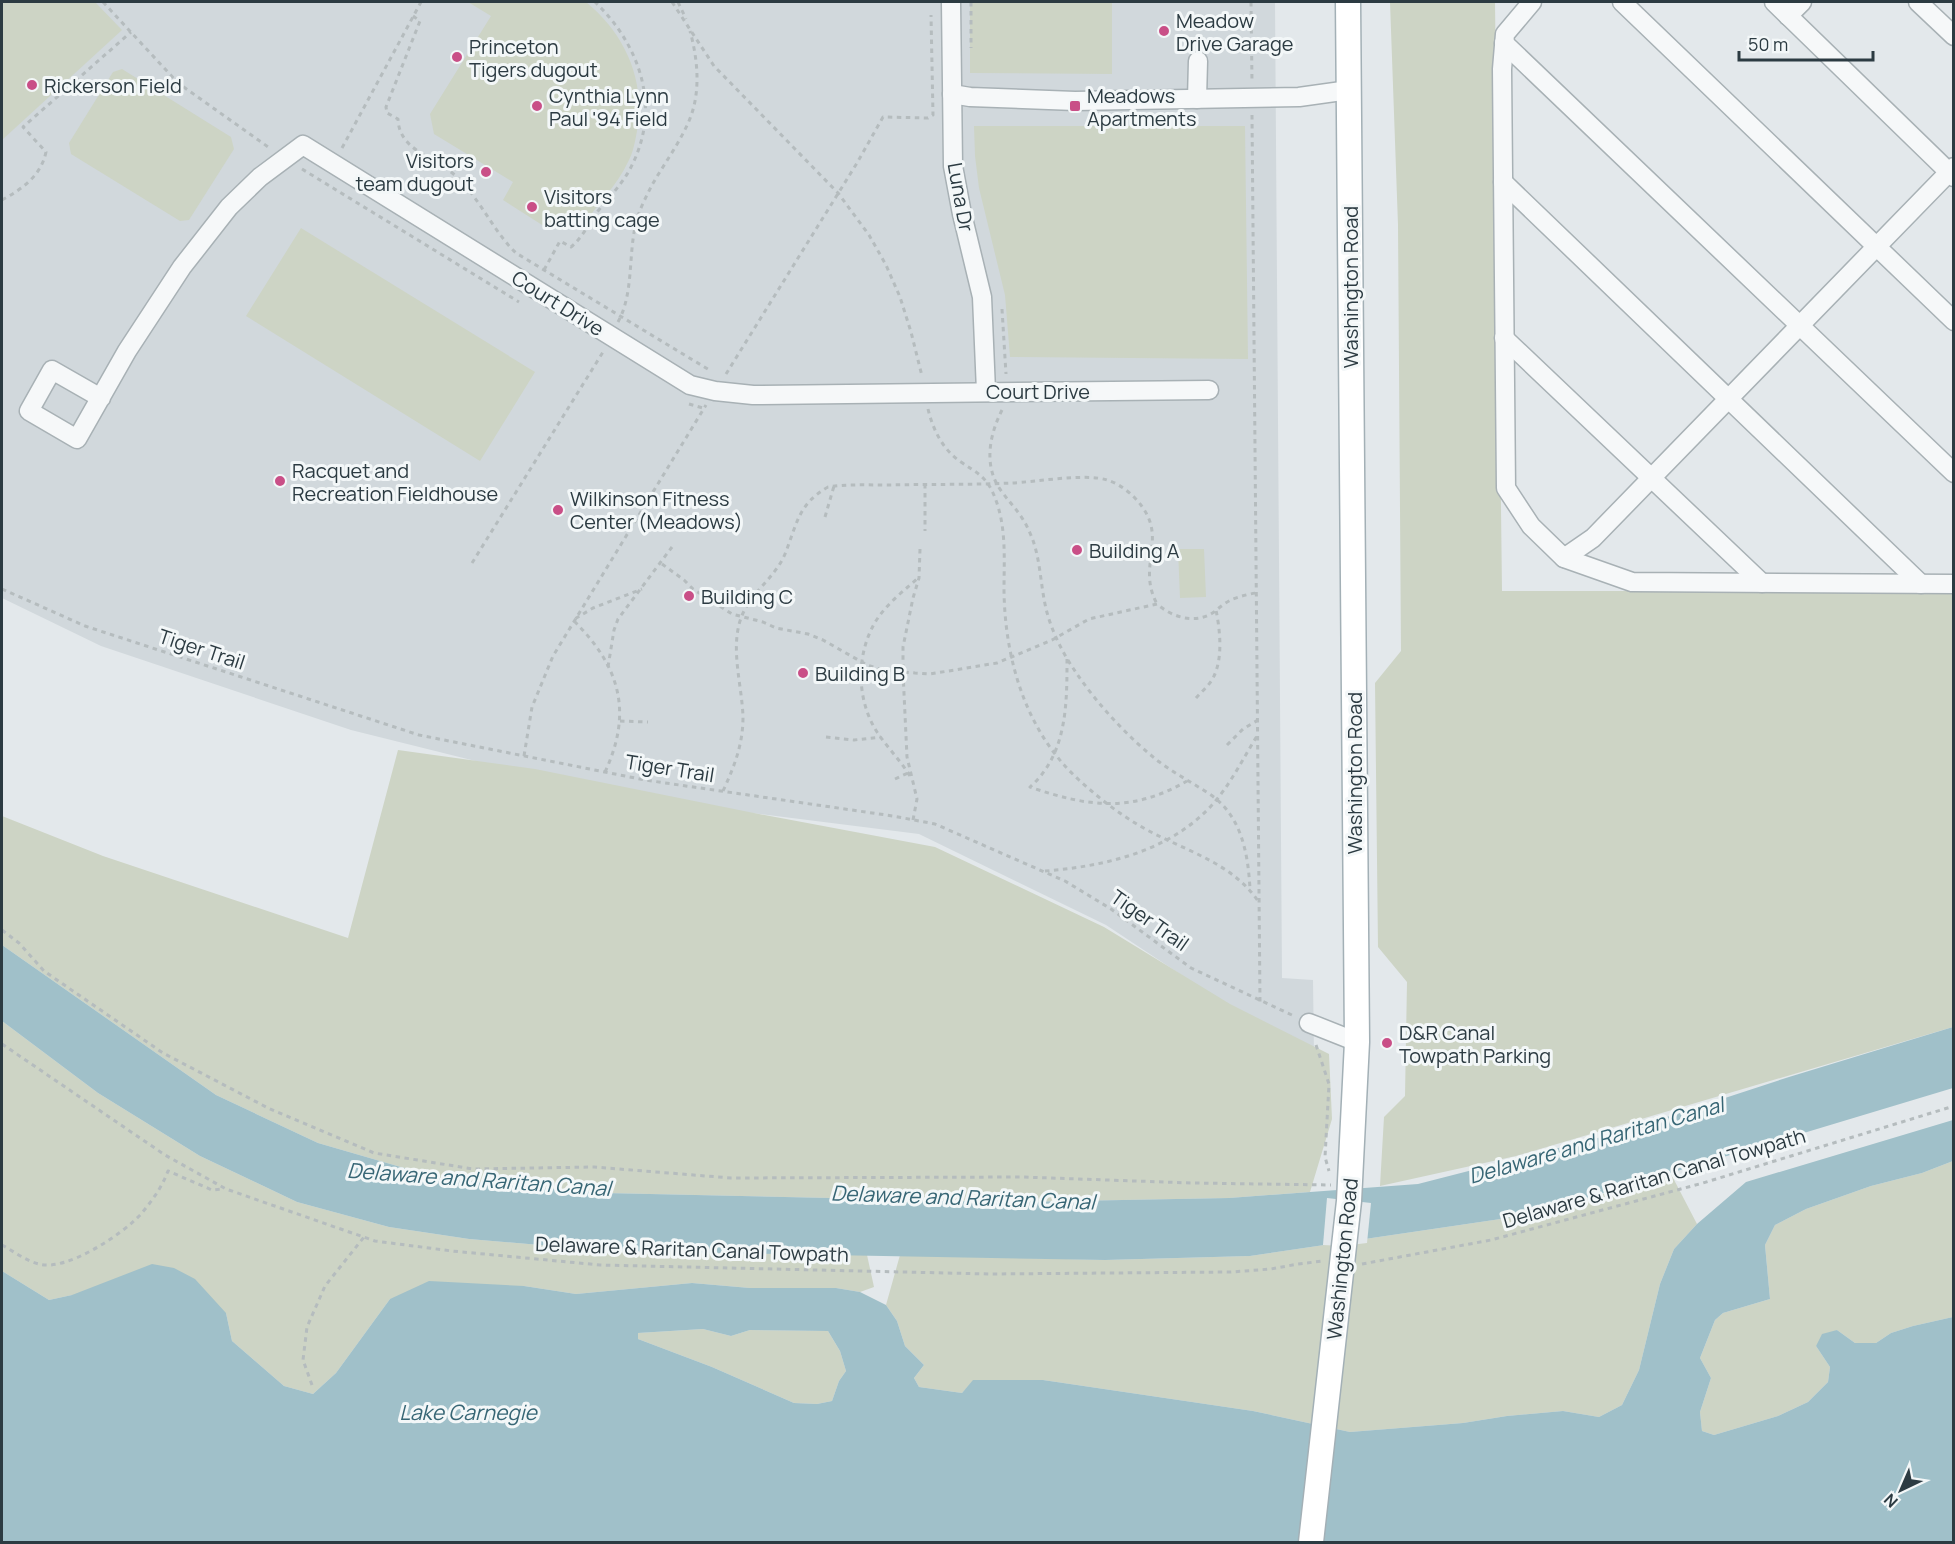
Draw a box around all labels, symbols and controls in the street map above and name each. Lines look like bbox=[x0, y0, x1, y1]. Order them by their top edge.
place label: Meadow Drive Garage bbox=[1176, 7, 1293, 57]
marker: Meadow Drive Garage bbox=[1157, 24, 1171, 38]
scale bar bbox=[1739, 24, 1872, 62]
text: 50 m bbox=[1748, 32, 1788, 56]
place label: Princeton Tigers dugout bbox=[469, 33, 598, 83]
marker: Princeton Tigers dugout bbox=[450, 50, 464, 64]
place label: Rickerson Field bbox=[44, 72, 182, 99]
marker: Rickerson Field bbox=[25, 78, 39, 92]
place label: Cynthia Lynn Paul '94 Field bbox=[549, 82, 669, 132]
place label: Meadows Apartments bbox=[1087, 82, 1197, 132]
marker: Cynthia Lynn Paul '94 Field bbox=[530, 99, 544, 113]
marker: Meadows Apartments bbox=[1068, 99, 1082, 113]
place label: Visitors team dugout bbox=[356, 147, 474, 197]
street label: Luna Dr bbox=[942, 160, 980, 234]
marker: Visitors team dugout bbox=[479, 165, 493, 179]
place label: Visitors batting cage bbox=[544, 183, 660, 233]
marker: Visitors batting cage bbox=[525, 200, 539, 214]
street label: Washington Road bbox=[1337, 206, 1364, 368]
street label: Court Drive bbox=[507, 264, 609, 342]
street label: Court Drive bbox=[986, 378, 1090, 405]
place label: Racquet and Recreation Fieldhouse bbox=[292, 457, 498, 507]
marker: Racquet and Recreation Fieldhouse bbox=[273, 474, 287, 488]
place label: Wilkinson Fitness Center (Meadows) bbox=[570, 485, 743, 535]
marker: Wilkinson Fitness Center (Meadows) bbox=[551, 503, 565, 517]
place label: Building A bbox=[1089, 537, 1180, 564]
marker: Building A bbox=[1070, 543, 1084, 557]
place label: Building C bbox=[701, 583, 793, 610]
marker: Building C bbox=[682, 589, 696, 603]
street label: Tiger Trail bbox=[155, 622, 249, 676]
place label: Building B bbox=[815, 660, 905, 687]
marker: Building B bbox=[796, 666, 810, 680]
street label: Washington Road bbox=[1341, 692, 1368, 854]
street label: Tiger Trail bbox=[624, 748, 716, 788]
street label: Tiger Trail bbox=[1106, 883, 1194, 957]
place label: D&R Canal Towpath Parking bbox=[1399, 1019, 1551, 1069]
marker: D&R Canal Towpath Parking bbox=[1380, 1036, 1394, 1050]
water label: Delaware and Raritan Canal bbox=[1465, 1089, 1730, 1190]
street label: Delaware & Raritan Canal Towpath bbox=[1499, 1122, 1809, 1234]
water label: Delaware and Raritan Canal bbox=[346, 1156, 615, 1202]
street label: Washington Road bbox=[1320, 1177, 1364, 1341]
water label: Delaware and Raritan Canal bbox=[831, 1178, 1099, 1216]
street label: Delaware & Raritan Canal Towpath bbox=[535, 1230, 849, 1268]
water label: Lake Carnegie bbox=[399, 1398, 539, 1426]
north arrow bbox=[1871, 1460, 1931, 1520]
text: N bbox=[1879, 1489, 1902, 1513]

